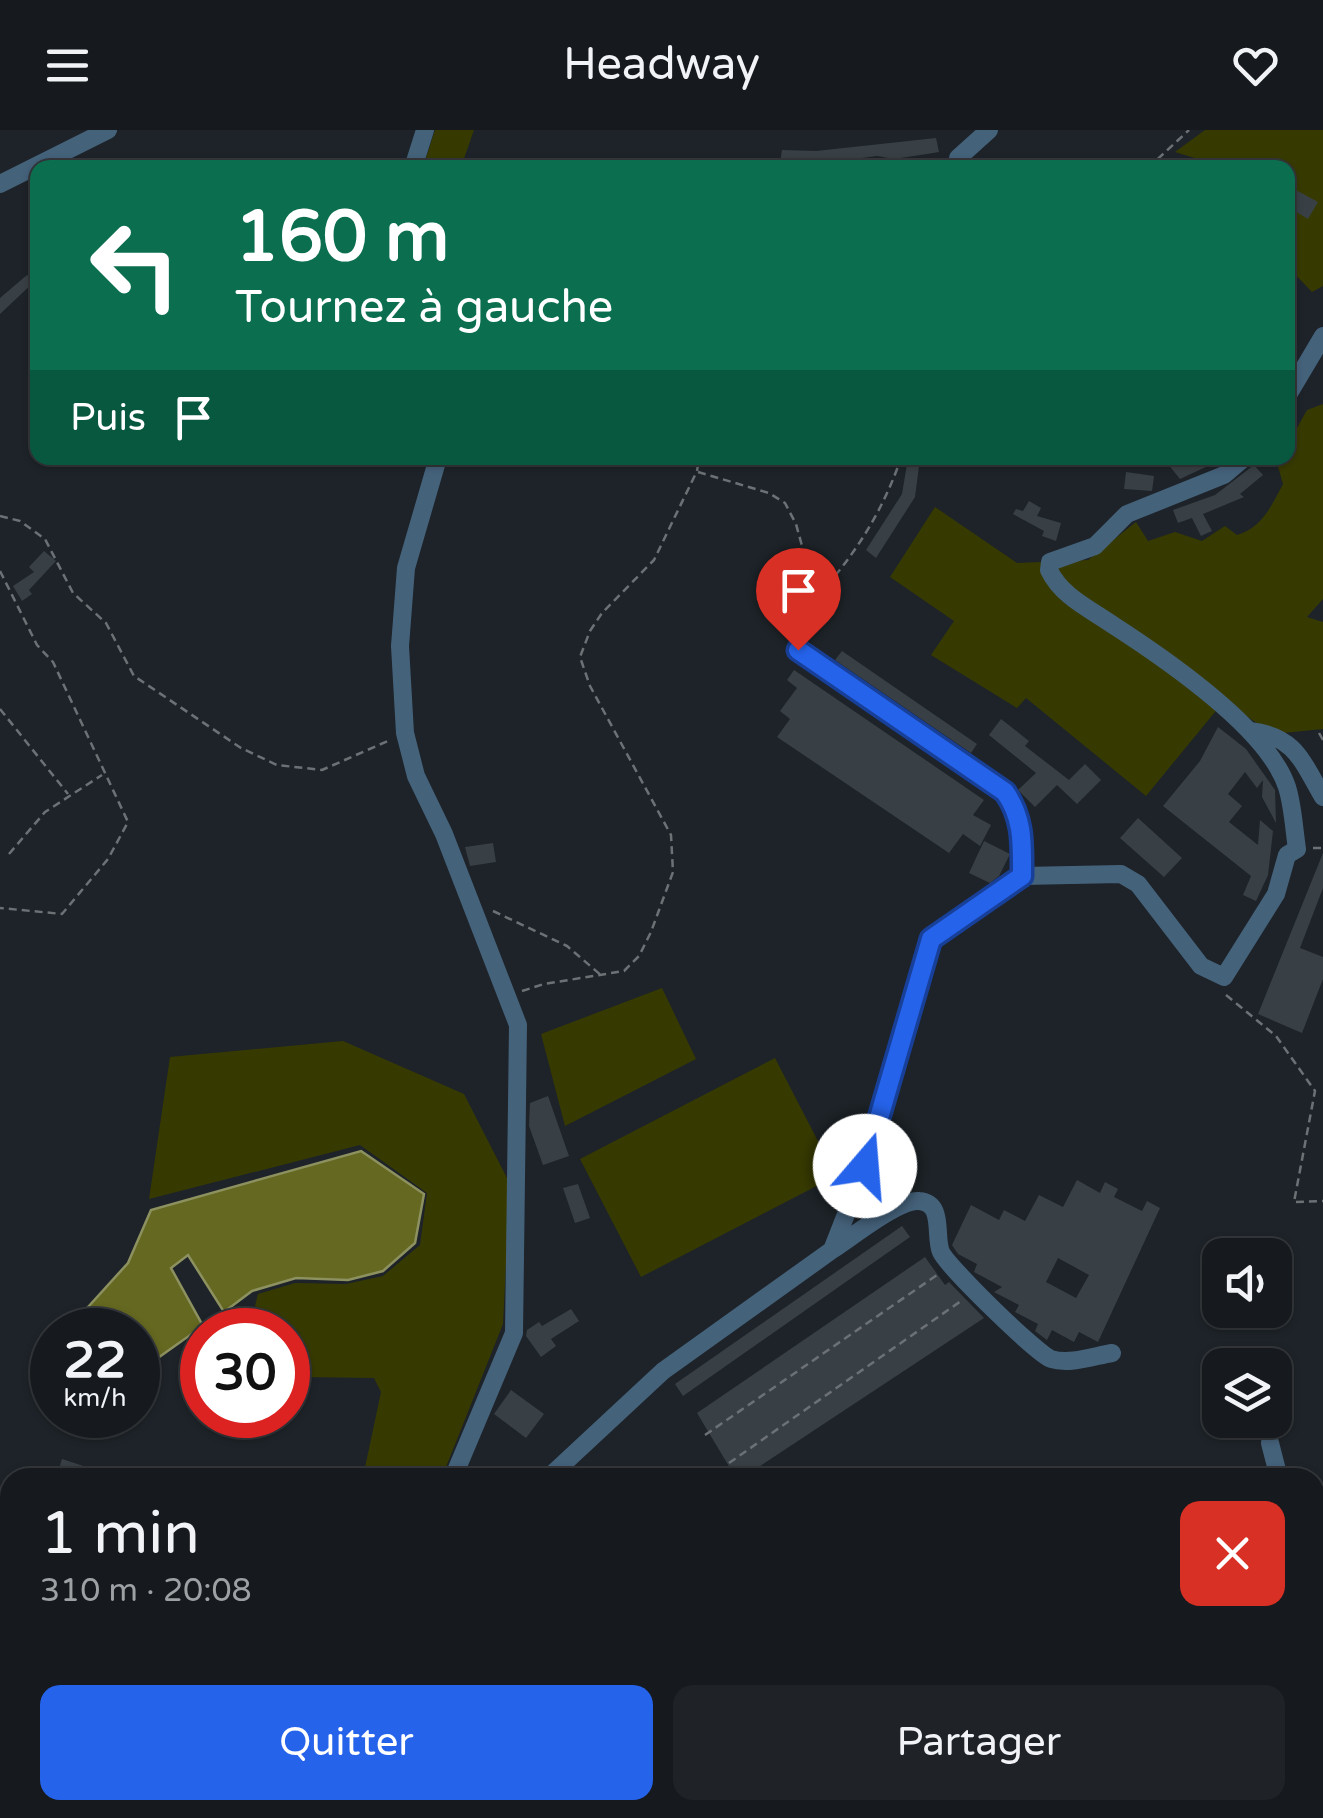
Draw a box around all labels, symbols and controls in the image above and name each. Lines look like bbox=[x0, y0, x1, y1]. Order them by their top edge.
icon: menu bbox=[40, 38, 95, 93]
text: Headway bbox=[563, 38, 760, 92]
icon: heart bbox=[1228, 38, 1283, 93]
text: 160 m bbox=[235, 196, 449, 280]
icon: left bbox=[70, 200, 200, 330]
text: Tournez à gauche bbox=[235, 281, 613, 335]
icon: arrive bbox=[166, 390, 221, 445]
text: Puis bbox=[70, 395, 146, 441]
pin bbox=[756, 548, 841, 651]
icon: arrive bbox=[771, 563, 826, 618]
position arrow bbox=[813, 1114, 917, 1218]
map controls bbox=[1202, 1238, 1292, 1438]
button: sound bbox=[1202, 1238, 1292, 1328]
speed limit sign: 30 bbox=[180, 1308, 310, 1438]
text: 22 bbox=[64, 1331, 126, 1391]
button: layers bbox=[1202, 1348, 1292, 1438]
text: km/h bbox=[64, 1383, 126, 1413]
text: 1 min bbox=[40, 1498, 200, 1570]
button: close bbox=[1180, 1501, 1285, 1606]
text: 310 m · 20:08 bbox=[40, 1572, 252, 1610]
button: Quitter bbox=[40, 1685, 653, 1800]
button: Partager bbox=[673, 1685, 1285, 1800]

